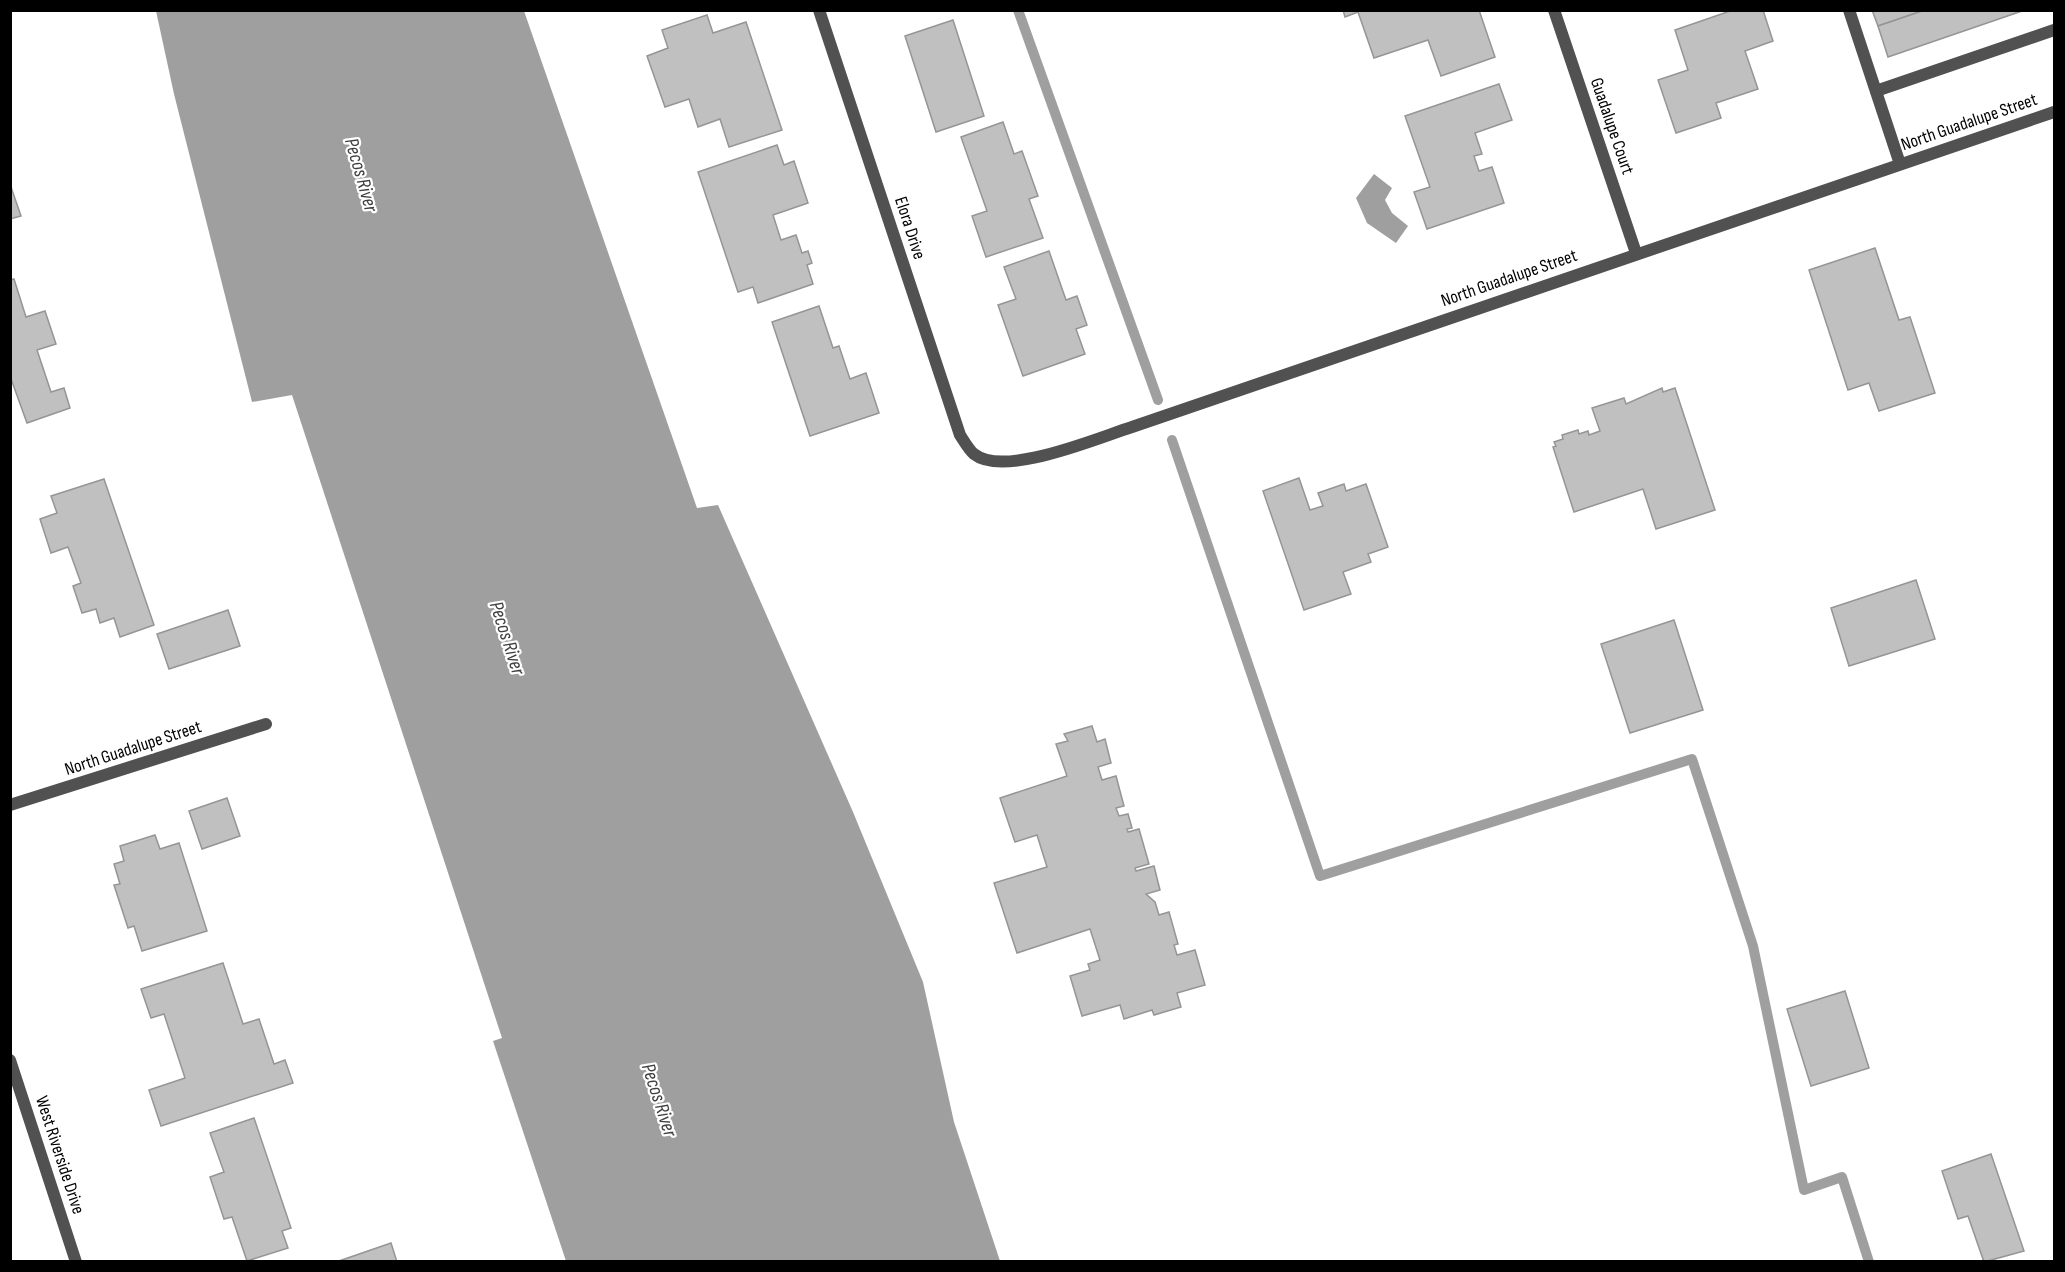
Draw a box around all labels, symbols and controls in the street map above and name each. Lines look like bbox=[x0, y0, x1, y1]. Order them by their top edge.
street label: Guadalupe Court bbox=[1586, 75, 1638, 178]
street label: North Guadalupe Street bbox=[1898, 89, 2040, 155]
water label: Pecos River bbox=[339, 135, 383, 216]
street label: Elora Drive bbox=[890, 194, 930, 262]
street label: North Guadalupe Street bbox=[1438, 245, 1580, 311]
water label: Pecos River bbox=[484, 598, 531, 679]
street label: North Guadalupe Street bbox=[62, 716, 204, 780]
water label: Pecos River bbox=[636, 1060, 683, 1141]
street label: West Riverside Drive bbox=[31, 1093, 89, 1217]

